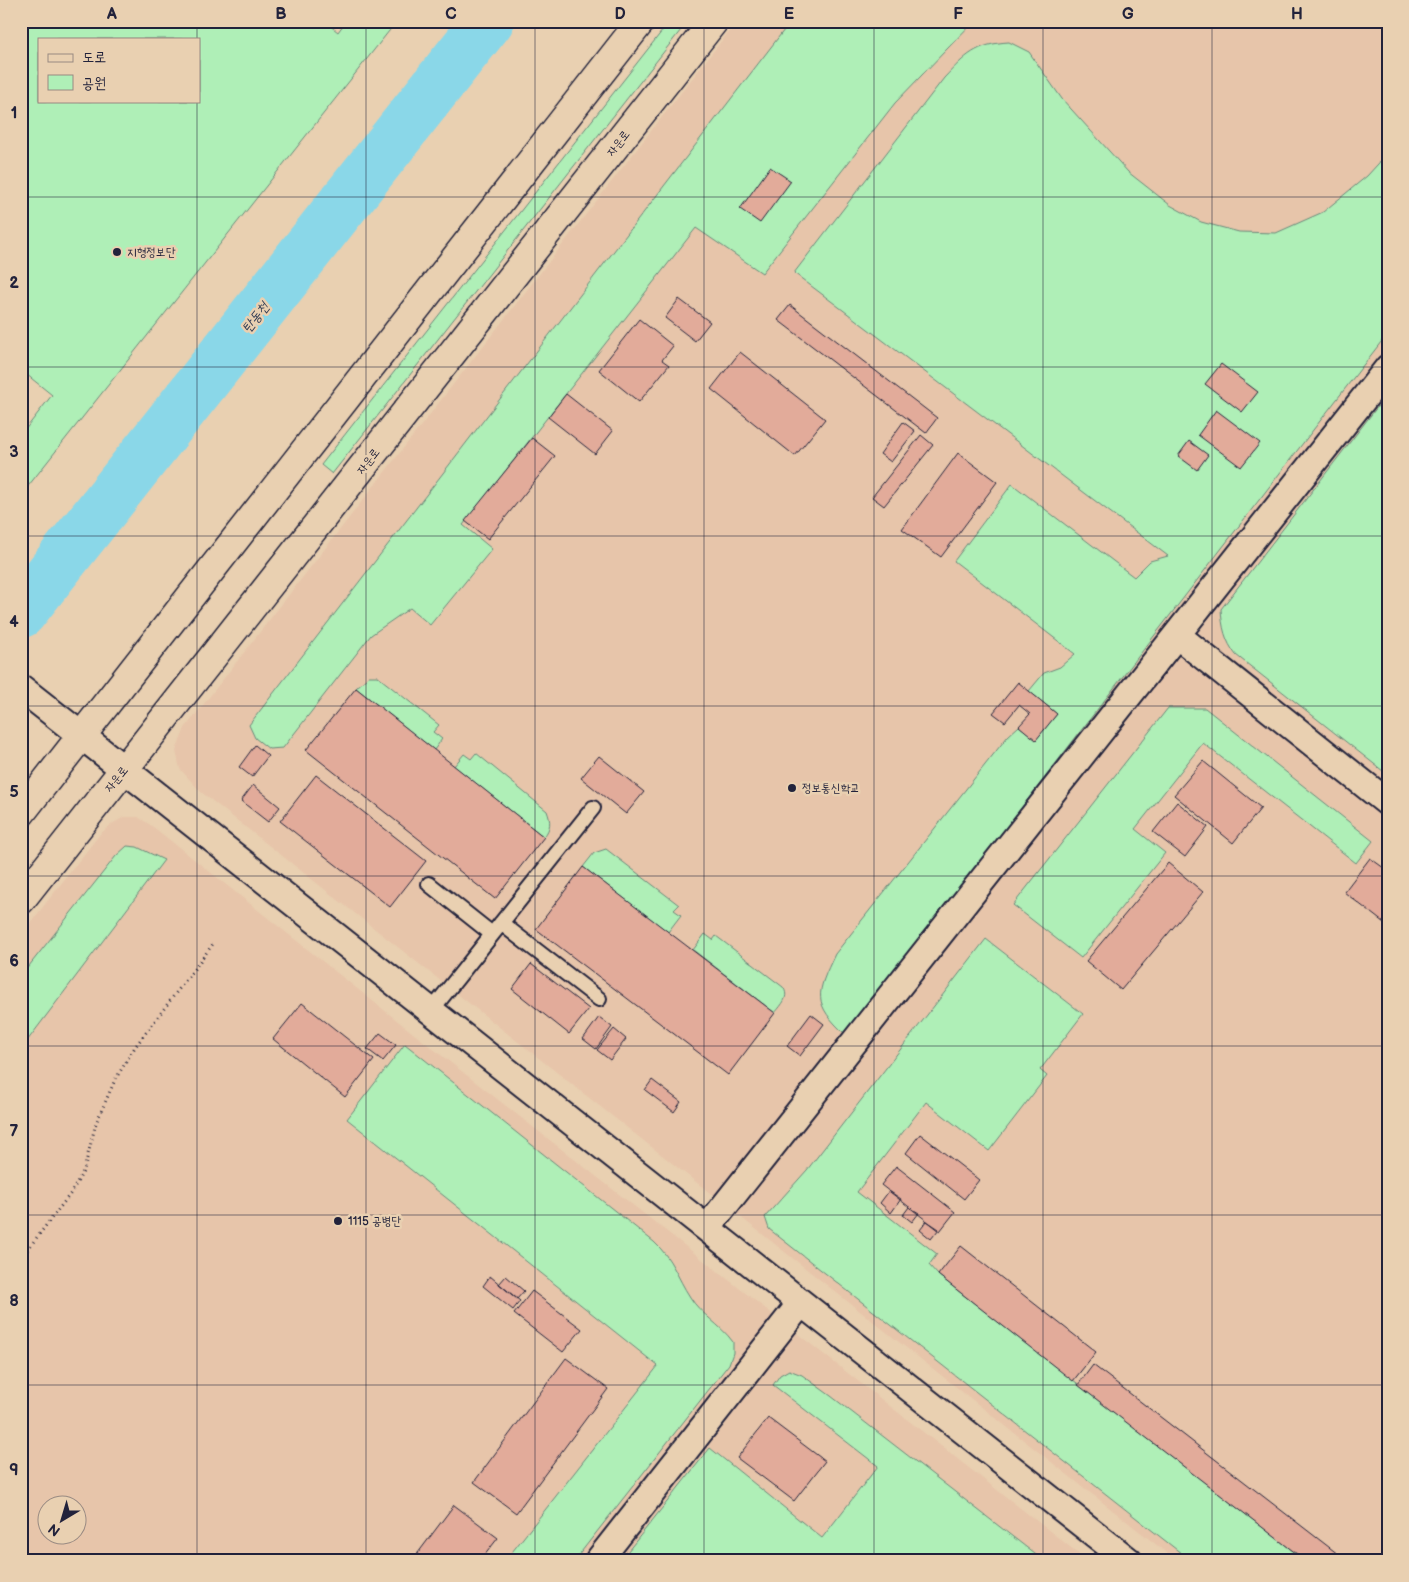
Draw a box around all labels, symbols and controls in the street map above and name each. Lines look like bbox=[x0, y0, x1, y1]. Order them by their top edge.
text: A bbox=[106, 5, 117, 24]
text: B bbox=[275, 5, 287, 24]
text: C bbox=[445, 5, 457, 24]
text: D bbox=[614, 5, 626, 24]
text: E bbox=[784, 5, 794, 24]
text: F bbox=[953, 5, 963, 24]
text: G bbox=[1122, 5, 1134, 24]
text: H bbox=[1291, 5, 1303, 24]
legend bbox=[38, 38, 200, 102]
text: 도로 bbox=[82, 48, 106, 67]
text: 공원 bbox=[82, 74, 106, 93]
text: 1 bbox=[11, 104, 17, 123]
street label: 자운로 bbox=[604, 127, 633, 159]
place label: 지형정보단 bbox=[127, 245, 176, 260]
marker: 지형정보단 bbox=[111, 246, 123, 258]
text: 2 bbox=[9, 274, 19, 293]
water label: 탄동천 bbox=[238, 297, 274, 336]
text: 3 bbox=[9, 443, 19, 462]
street label: 자운로 bbox=[354, 445, 383, 477]
text: 4 bbox=[9, 613, 19, 632]
street label: 자운로 bbox=[101, 763, 131, 795]
place label: 정보통신학교 bbox=[802, 781, 860, 796]
marker: 정보통신학교 bbox=[786, 782, 798, 794]
text: 5 bbox=[9, 783, 19, 802]
text: 6 bbox=[9, 952, 19, 971]
text: 7 bbox=[10, 1122, 19, 1141]
place label: 1115 공병단 bbox=[348, 1214, 401, 1229]
marker: 1115 공병단 bbox=[332, 1215, 344, 1227]
text: 8 bbox=[9, 1292, 19, 1311]
text: 9 bbox=[9, 1461, 19, 1480]
north arrow bbox=[38, 1494, 88, 1544]
text: N bbox=[45, 1520, 64, 1540]

